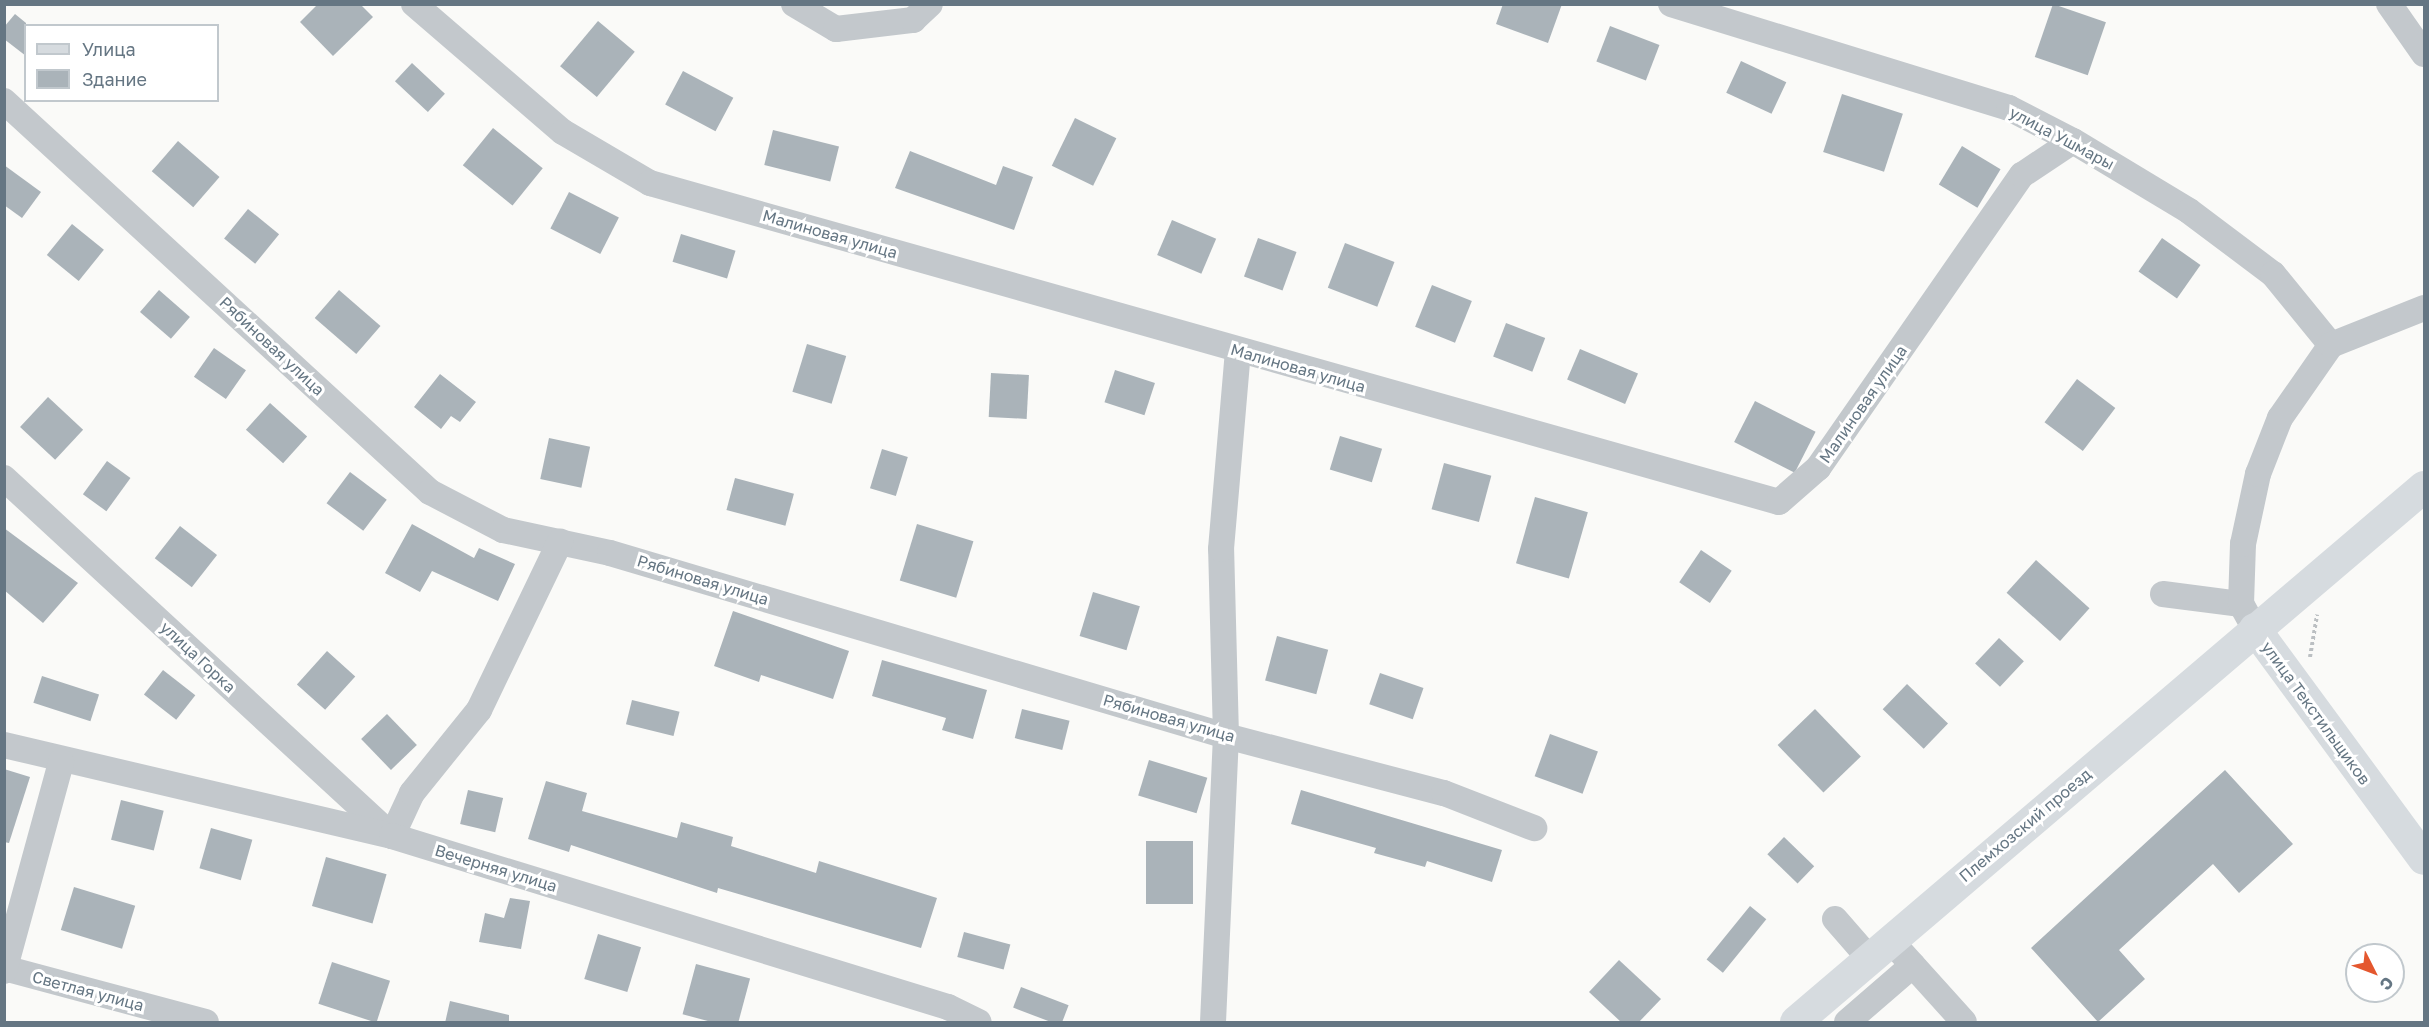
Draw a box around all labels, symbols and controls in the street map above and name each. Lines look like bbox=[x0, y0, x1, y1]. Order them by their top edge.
legend bbox=[24, 24, 219, 102]
text: Улица bbox=[82, 38, 136, 60]
text: Здание bbox=[82, 68, 147, 90]
street label: улица Ушмары bbox=[2006, 102, 2118, 174]
street label: Малиновая улица bbox=[760, 206, 900, 262]
street label: Рябиновая улица bbox=[216, 292, 328, 400]
street label: Малиновая улица bbox=[1228, 340, 1368, 396]
street label: Малиновая улица bbox=[1815, 341, 1911, 467]
street label: Рябиновая улица bbox=[635, 551, 771, 609]
street label: улица Горка bbox=[156, 617, 240, 697]
street label: улица Текстильщиков bbox=[2258, 638, 2374, 788]
street label: Рябиновая улица bbox=[1101, 690, 1237, 746]
street label: Племхозский проезд bbox=[1955, 764, 2095, 886]
street label: Вечерняя улица bbox=[433, 840, 559, 896]
north arrow bbox=[2345, 943, 2405, 1003]
street label: Светлая улица bbox=[30, 967, 146, 1015]
text: С bbox=[2376, 973, 2398, 995]

